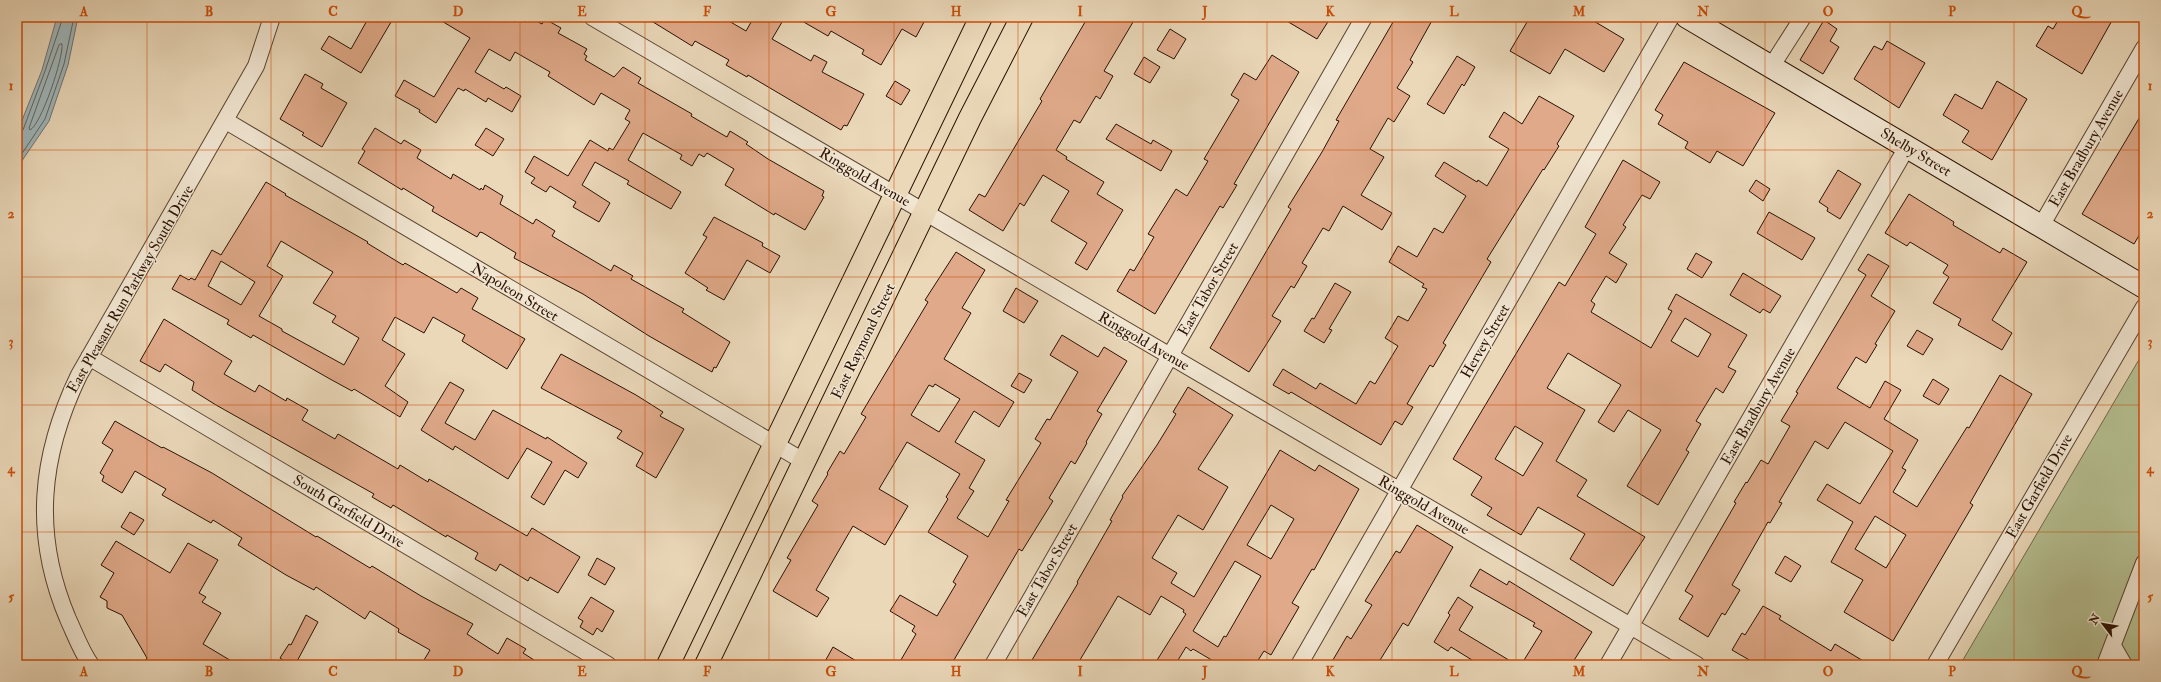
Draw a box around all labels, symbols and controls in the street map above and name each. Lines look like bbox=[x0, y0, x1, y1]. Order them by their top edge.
text: A bbox=[79, 4, 89, 20]
text: B bbox=[205, 4, 213, 20]
text: C bbox=[328, 4, 338, 20]
text: D bbox=[453, 4, 464, 20]
text: E bbox=[577, 4, 587, 20]
text: F bbox=[703, 4, 712, 20]
text: G bbox=[826, 4, 837, 20]
text: H bbox=[951, 4, 962, 20]
text: I bbox=[1077, 4, 1083, 20]
text: J bbox=[1201, 4, 1208, 21]
text: K bbox=[1325, 4, 1335, 20]
text: L bbox=[1449, 4, 1459, 20]
text: M bbox=[1572, 4, 1586, 20]
text: N bbox=[1696, 4, 1709, 20]
text: O bbox=[1823, 4, 1834, 20]
text: P bbox=[1948, 4, 1956, 20]
text: Q bbox=[2072, 4, 2092, 20]
text: 1 bbox=[9, 78, 14, 94]
text: 1 bbox=[2148, 78, 2153, 94]
street label: East Bradbury Avenue bbox=[2045, 86, 2128, 211]
street label: Shelby Street bbox=[1877, 124, 1955, 181]
street label: Ringgold Avenue bbox=[816, 144, 914, 211]
street label: East Pleasant Run Parkway South Drive bbox=[63, 182, 198, 397]
text: 2 bbox=[8, 206, 15, 222]
text: 2 bbox=[2147, 206, 2154, 222]
street label: East Tabor Street bbox=[1174, 239, 1243, 340]
street label: Napoleon Street bbox=[467, 259, 562, 327]
street label: East Raymond Street bbox=[827, 280, 900, 402]
street label: Hervey Street bbox=[1457, 301, 1514, 382]
street label: Ringgold Avenue bbox=[1095, 308, 1193, 375]
text: 3 bbox=[9, 334, 14, 350]
text: 3 bbox=[2148, 334, 2153, 350]
street label: East Bradbury Avenue bbox=[1717, 344, 1800, 469]
street label: East Garfield Drive bbox=[2002, 431, 2077, 542]
text: 4 bbox=[6, 461, 15, 477]
text: 4 bbox=[2145, 461, 2154, 477]
street label: South Garfield Drive bbox=[290, 471, 408, 552]
street label: Ringgold Avenue bbox=[1375, 472, 1473, 539]
street label: East Tabor Street bbox=[1013, 520, 1082, 621]
text: 5 bbox=[8, 589, 14, 605]
text: 5 bbox=[2147, 589, 2153, 605]
north arrow bbox=[2083, 604, 2123, 644]
text: N bbox=[2086, 611, 2104, 628]
text: A bbox=[79, 664, 89, 680]
text: B bbox=[205, 664, 213, 680]
text: C bbox=[328, 664, 338, 680]
text: D bbox=[453, 664, 464, 680]
text: E bbox=[577, 664, 587, 680]
text: F bbox=[703, 664, 712, 680]
text: G bbox=[826, 664, 837, 680]
text: H bbox=[951, 664, 962, 680]
text: I bbox=[1077, 664, 1083, 680]
text: J bbox=[1201, 664, 1208, 681]
text: K bbox=[1325, 664, 1335, 680]
text: L bbox=[1449, 664, 1459, 680]
text: M bbox=[1572, 664, 1586, 680]
text: N bbox=[1696, 664, 1709, 680]
text: O bbox=[1823, 664, 1834, 680]
text: P bbox=[1948, 664, 1956, 680]
text: Q bbox=[2072, 664, 2092, 680]

